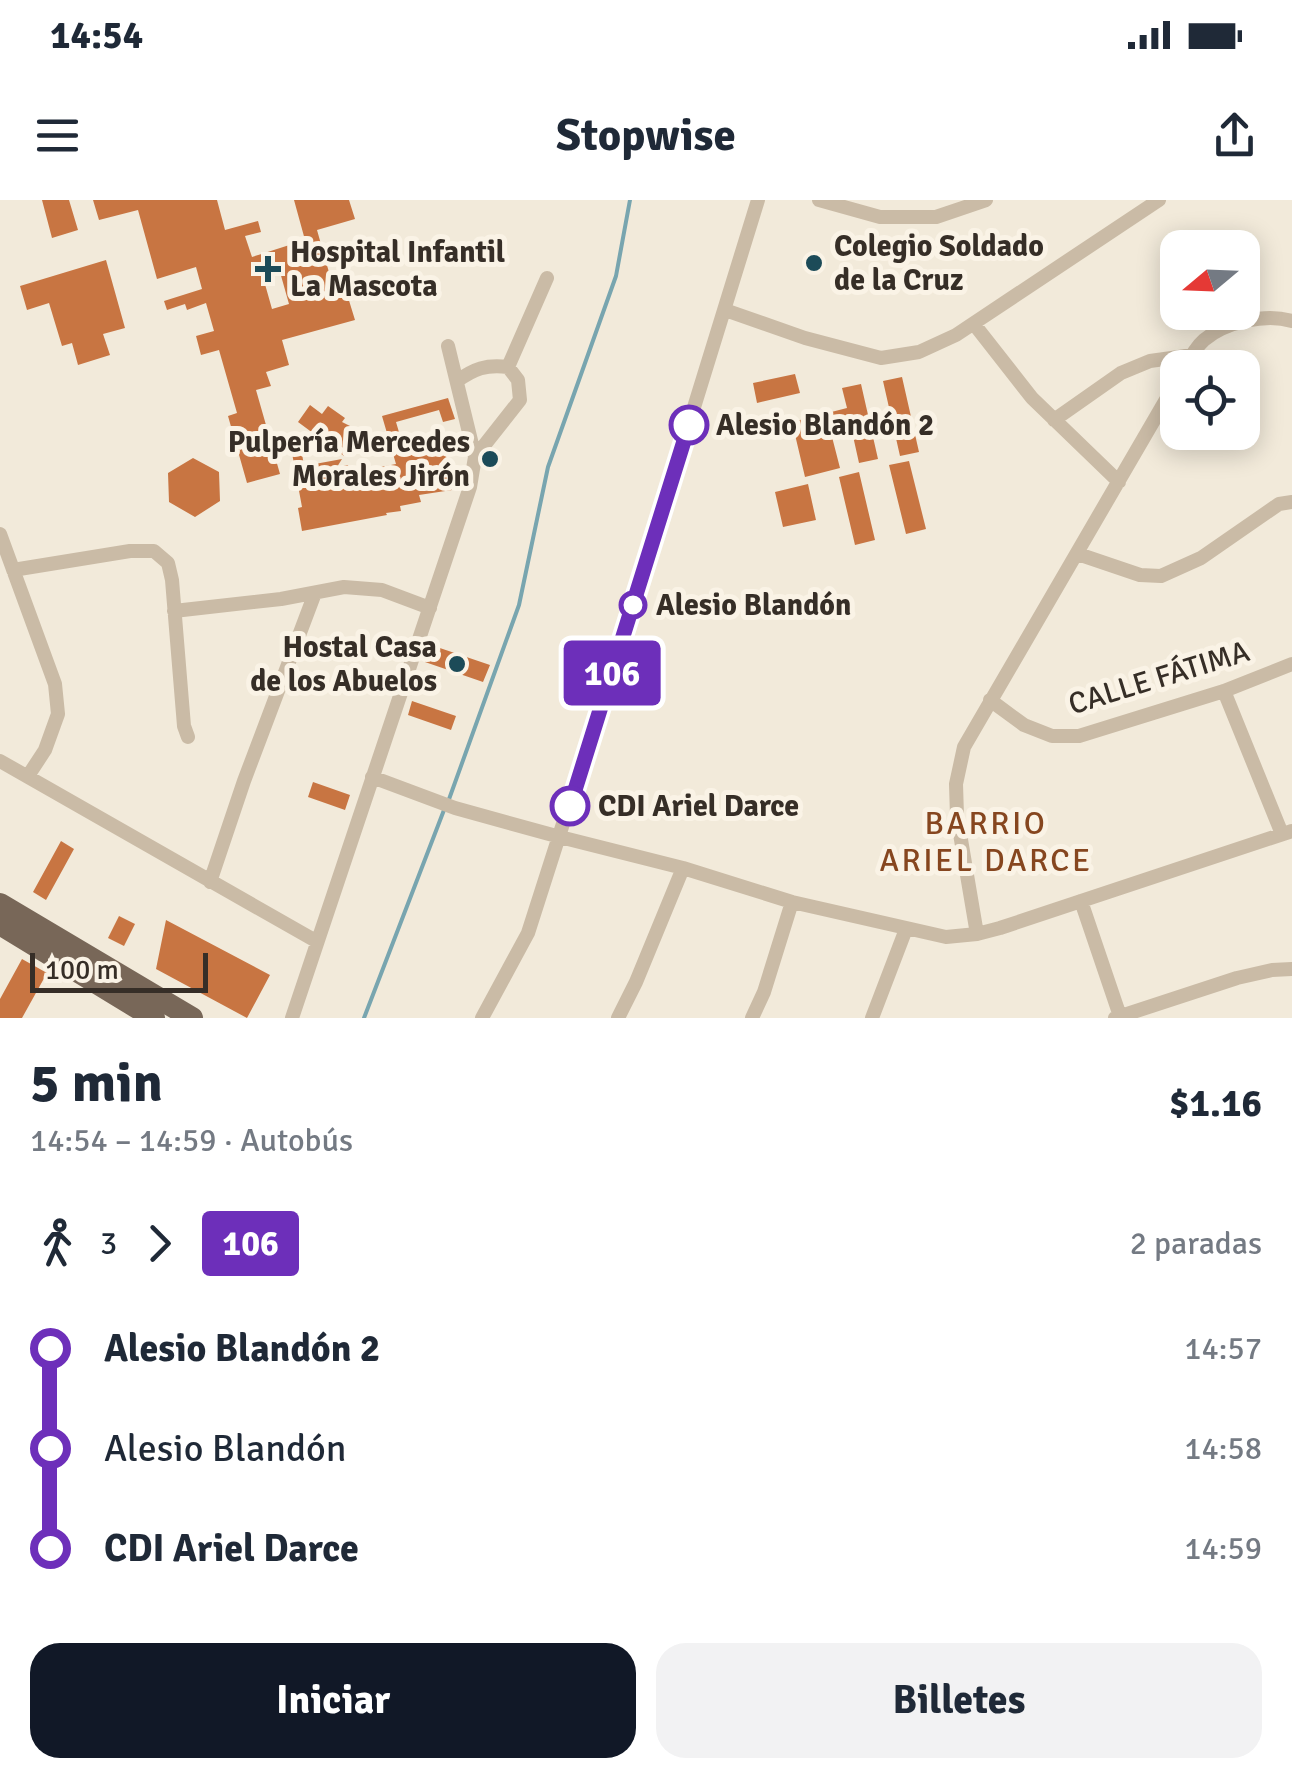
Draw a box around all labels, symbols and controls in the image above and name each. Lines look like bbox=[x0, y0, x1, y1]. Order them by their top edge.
text: 14:54 bbox=[50, 12, 143, 59]
icon: menu bbox=[30, 108, 85, 163]
text: Stopwise bbox=[556, 108, 736, 163]
icon: share bbox=[1207, 108, 1262, 163]
place label: Colegio Soldado de la Cruz bbox=[834, 228, 1044, 299]
north arrow bbox=[1160, 230, 1260, 330]
map controls bbox=[1160, 230, 1260, 450]
place label: Hospital Infantil La Mascota bbox=[290, 234, 505, 305]
marker: Colegio Soldado de la Cruz bbox=[803, 252, 825, 274]
marker: Hospital Infantil La Mascota bbox=[255, 256, 281, 282]
button: locate bbox=[1160, 350, 1260, 450]
marker: Alesio Blandón 2 bbox=[670, 406, 708, 444]
place label: Alesio Blandón 2 bbox=[716, 407, 934, 444]
place label: Pulpería Mercedes Morales Jirón bbox=[228, 424, 470, 495]
marker: Pulpería Mercedes Morales Jirón bbox=[479, 448, 501, 470]
place label: Alesio Blandón bbox=[656, 587, 851, 624]
marker: Alesio Blandón bbox=[620, 592, 646, 618]
place label: Hostal Casa de los Abuelos bbox=[250, 629, 437, 700]
street label: CALLE FÁTIMA bbox=[1064, 633, 1254, 723]
line badge: 106 bbox=[554, 640, 670, 706]
text: 106 bbox=[584, 652, 640, 695]
marker: Hostal Casa de los Abuelos bbox=[446, 653, 468, 675]
marker: CDI Ariel Darce bbox=[551, 787, 589, 825]
place label: CDI Ariel Darce bbox=[598, 788, 799, 825]
district label: BARRIO ARIEL DARCE bbox=[879, 804, 1093, 880]
scale bar bbox=[30, 948, 208, 993]
text: 100 m bbox=[45, 953, 119, 987]
text: 5 min bbox=[30, 1049, 163, 1117]
text: $1.16 bbox=[1169, 1080, 1262, 1127]
text: 14:54 – 14:59 · Autobús bbox=[30, 1121, 353, 1160]
icon: walk bbox=[30, 1216, 85, 1271]
icon: forward bbox=[132, 1216, 187, 1271]
text: 106 bbox=[222, 1222, 279, 1265]
text: 3 bbox=[100, 1224, 117, 1263]
text: 2 paradas bbox=[1130, 1224, 1262, 1263]
text: Alesio Blandón 2 bbox=[104, 1325, 380, 1372]
text: 14:57 bbox=[1184, 1329, 1262, 1368]
text: Alesio Blandón bbox=[104, 1425, 347, 1472]
text: 14:58 bbox=[1184, 1429, 1262, 1468]
text: CDI Ariel Darce bbox=[104, 1525, 359, 1572]
text: 14:59 bbox=[1184, 1529, 1262, 1568]
button: Iniciar bbox=[30, 1643, 636, 1758]
button: Billetes bbox=[656, 1643, 1262, 1758]

